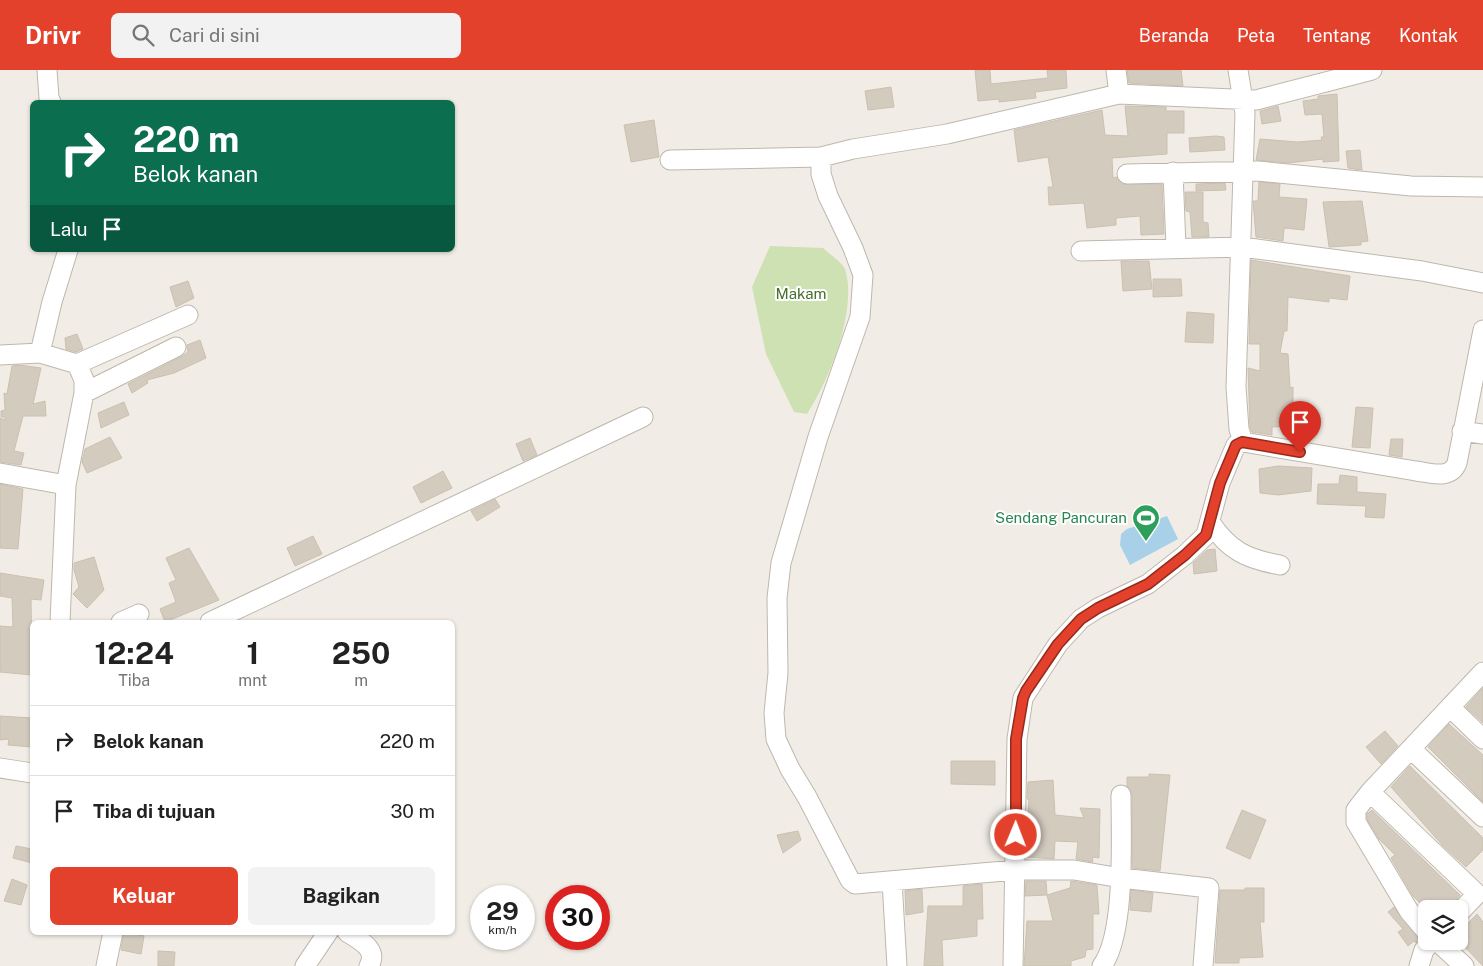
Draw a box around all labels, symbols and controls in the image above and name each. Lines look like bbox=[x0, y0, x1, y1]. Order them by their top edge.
search box bbox=[111, 13, 461, 58]
text: Drivr bbox=[25, 21, 81, 49]
icon: search bbox=[129, 21, 157, 49]
text: Cari di sini bbox=[169, 24, 260, 46]
text: Beranda bbox=[1139, 25, 1209, 46]
text: Peta bbox=[1237, 25, 1275, 46]
text: Tentang bbox=[1303, 25, 1371, 46]
text: Kontak bbox=[1399, 25, 1458, 46]
text: 220 m bbox=[133, 119, 239, 160]
icon: right bbox=[50, 120, 115, 185]
text: Belok kanan bbox=[133, 161, 258, 187]
icon: arrive bbox=[98, 215, 126, 243]
text: Lalu bbox=[50, 218, 88, 240]
park label: Makam bbox=[775, 285, 827, 302]
pin bbox=[1279, 401, 1321, 452]
icon: arrive bbox=[1286, 408, 1314, 436]
sports icon: Sendang Pancuran bbox=[1131, 503, 1161, 542]
place label: Sendang Pancuran bbox=[995, 509, 1127, 526]
text: 12:24 bbox=[95, 635, 174, 671]
text: 1 bbox=[246, 635, 259, 671]
text: 250 bbox=[332, 635, 390, 671]
text: Tiba bbox=[118, 671, 150, 690]
text: mnt bbox=[238, 671, 267, 690]
text: m bbox=[354, 671, 368, 690]
icon: right bbox=[50, 727, 78, 755]
text: Belok kanan bbox=[93, 730, 204, 752]
text: 220 m bbox=[380, 730, 435, 752]
icon: arrive bbox=[50, 797, 78, 825]
text: Tiba di tujuan bbox=[93, 800, 215, 822]
text: 30 m bbox=[390, 800, 435, 822]
position arrow bbox=[989, 808, 1041, 860]
button: Keluar bbox=[50, 867, 238, 925]
button: Bagikan bbox=[248, 867, 435, 925]
speed limit sign: 30 bbox=[545, 885, 610, 950]
text: 29 bbox=[486, 896, 519, 926]
map controls bbox=[1418, 900, 1468, 950]
button: layers bbox=[1418, 900, 1468, 950]
text: km/h bbox=[488, 923, 517, 937]

